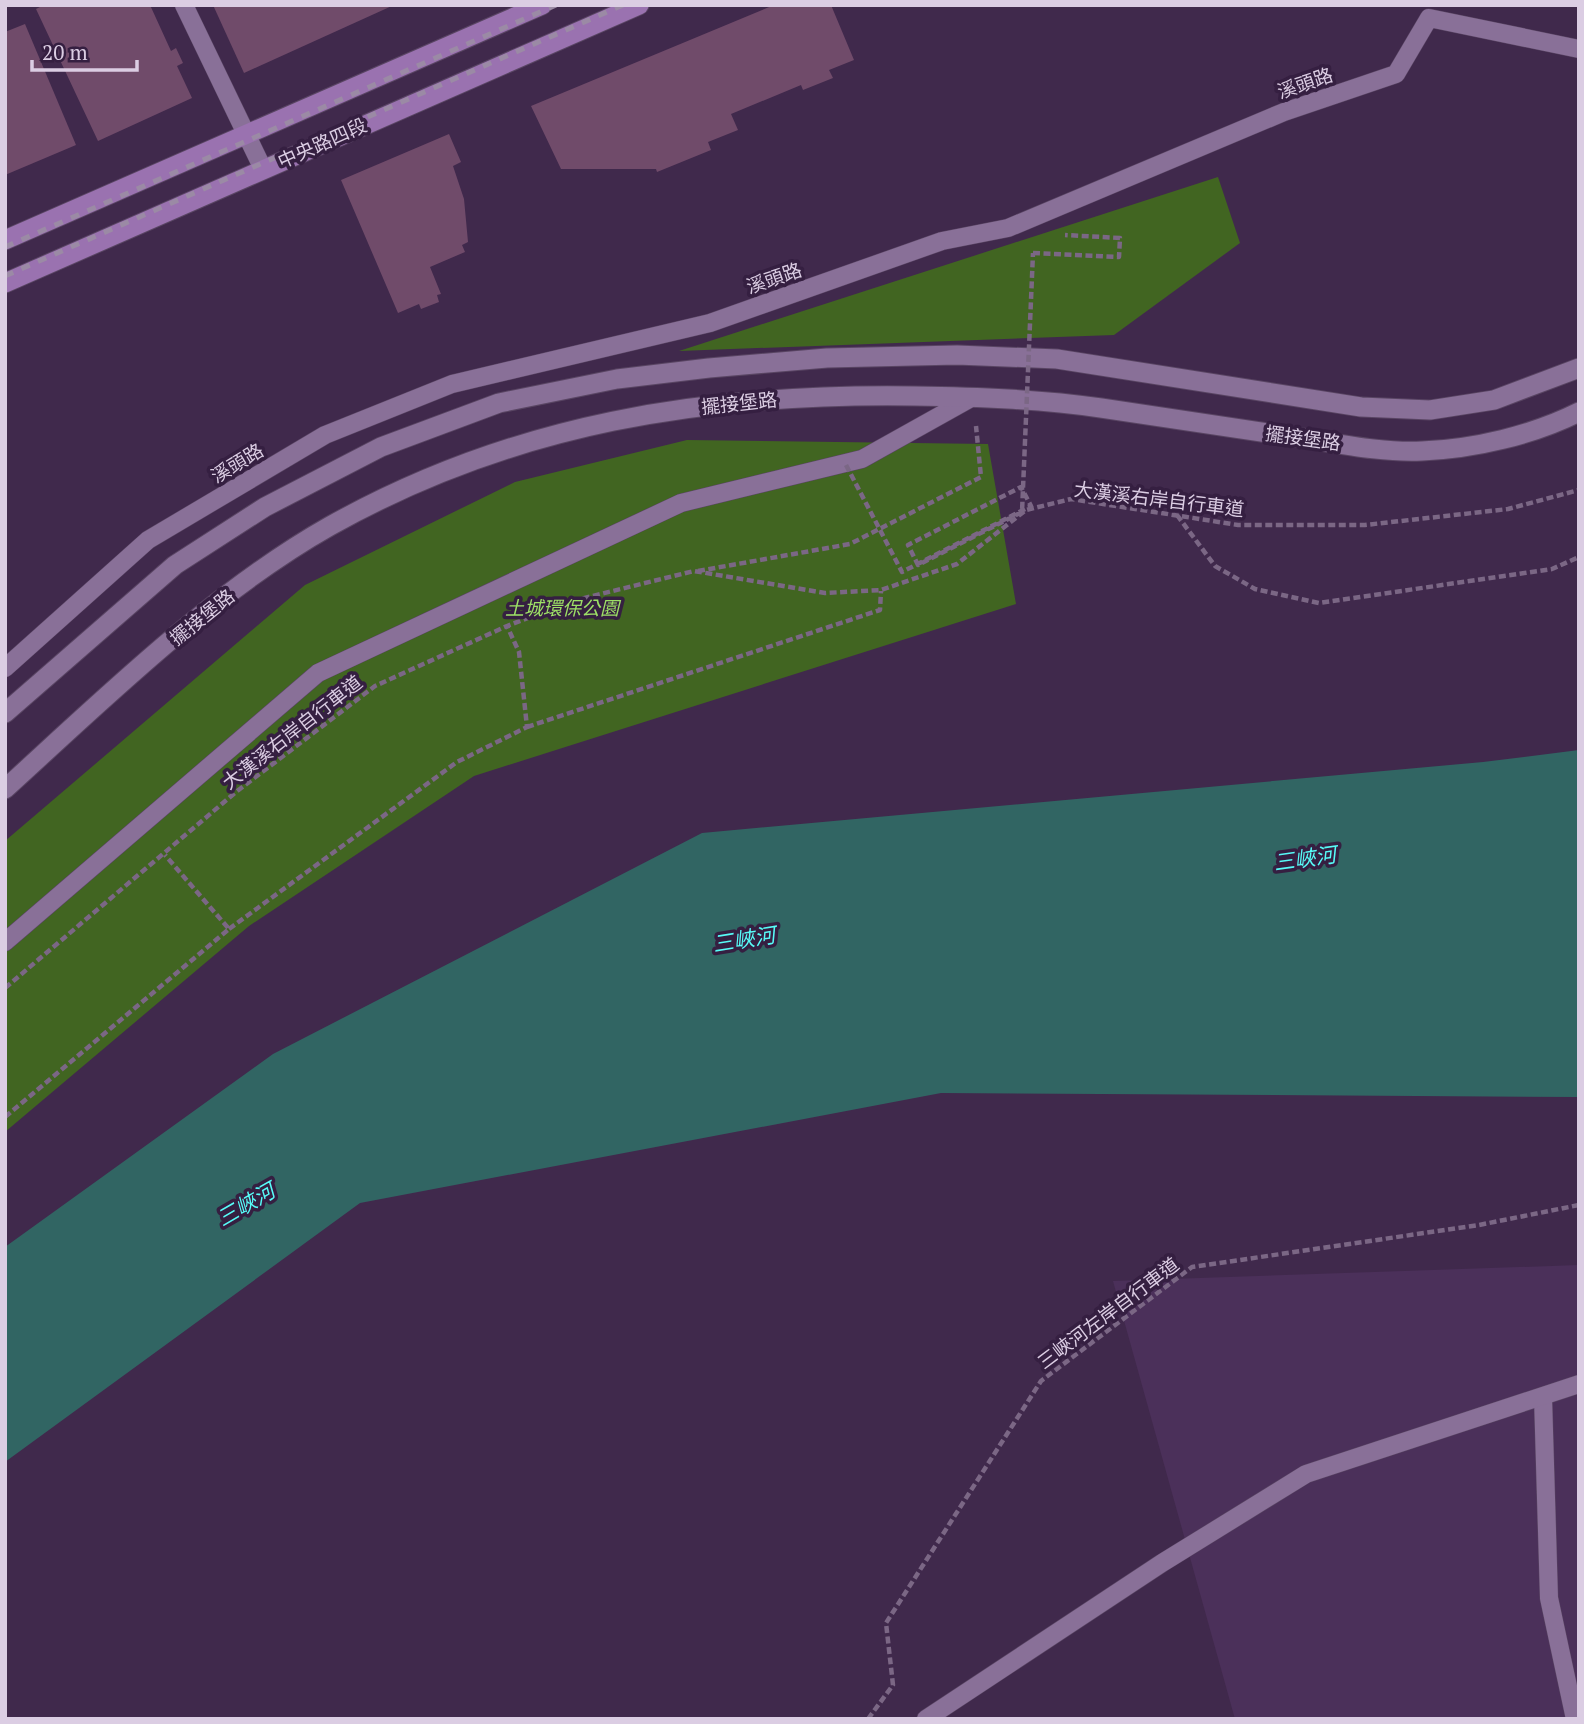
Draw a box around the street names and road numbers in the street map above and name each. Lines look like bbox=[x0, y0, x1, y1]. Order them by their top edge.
street label: 溪頭路 bbox=[1274, 61, 1336, 104]
street label: 中央路四段 bbox=[273, 112, 370, 173]
street label: 溪頭路 bbox=[743, 256, 805, 299]
street label: 擺接堡路 bbox=[700, 386, 778, 419]
street label: 擺接堡路 bbox=[1264, 420, 1342, 455]
street label: 溪頭路 bbox=[206, 437, 268, 488]
street label: 大漢溪右岸自行車道 bbox=[1073, 476, 1245, 521]
street label: 擺接堡路 bbox=[164, 583, 239, 650]
street label: 大漢溪右岸自行車道 bbox=[217, 669, 367, 794]
street label: 三峽河左岸自行車道 bbox=[1032, 1251, 1184, 1374]

